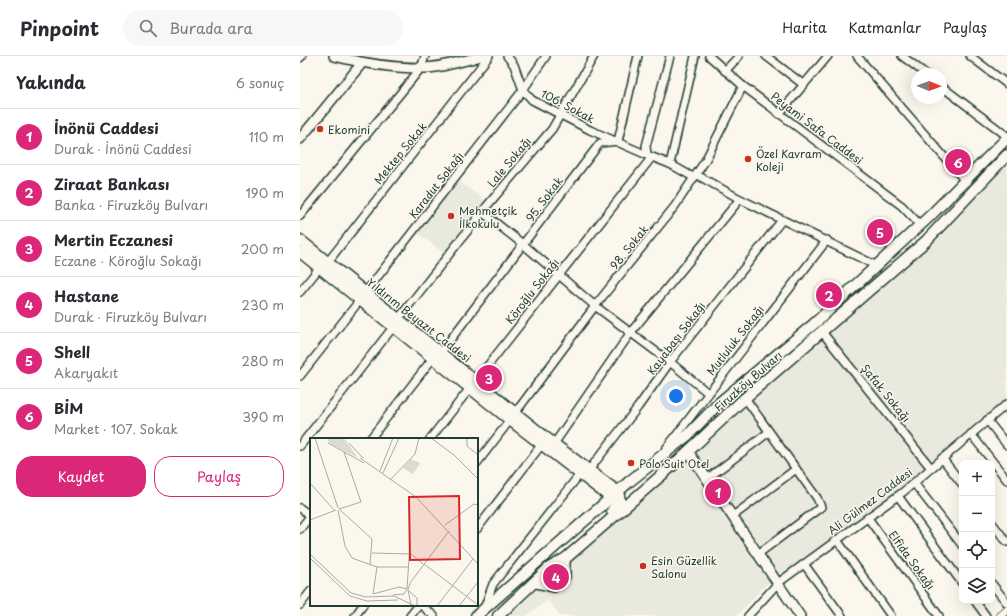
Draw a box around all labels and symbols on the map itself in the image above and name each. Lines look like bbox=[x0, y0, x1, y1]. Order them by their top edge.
north arrow bbox=[911, 68, 947, 104]
street label: 106. Sokak bbox=[538, 85, 599, 128]
street label: Peyami Safa Caddesi bbox=[767, 88, 867, 168]
street label: Mektep Sokak bbox=[370, 118, 430, 188]
place label: Ekomini bbox=[328, 121, 370, 138]
marker: Ekomini bbox=[315, 124, 325, 134]
street label: Lale Sokağı bbox=[483, 133, 535, 191]
place label: Özel Kavram Koleji bbox=[756, 145, 822, 175]
pin: 6 bbox=[945, 147, 971, 177]
street label: Karadut Sokağı bbox=[404, 148, 468, 222]
marker: Özel Kavram Koleji bbox=[743, 154, 753, 164]
street label: 95. Sokak bbox=[521, 172, 567, 225]
place label: Mehmetçik İlkokulu bbox=[459, 202, 517, 232]
marker: Mehmetçik İlkokulu bbox=[446, 211, 456, 221]
pin: 5 bbox=[867, 217, 893, 247]
street label: 98. Sokak bbox=[606, 221, 653, 273]
street label: Köroğlu Sokağı bbox=[501, 255, 563, 327]
street label: Yıldırım Beyazıt Caddesi bbox=[363, 274, 475, 366]
pin: 2 bbox=[816, 280, 842, 310]
street label: Kayabaşı Sokağı bbox=[643, 298, 709, 378]
street label: Mutluluk Sokağı bbox=[702, 301, 768, 379]
street label: Firuzköy Bulvarı bbox=[710, 347, 786, 415]
street label: Şafak Sokağı bbox=[857, 360, 915, 426]
pin: 3 bbox=[476, 363, 502, 393]
your location bbox=[666, 386, 686, 406]
inset map bbox=[310, 438, 478, 606]
place label: Polo Suit Otel bbox=[639, 455, 709, 472]
marker: Polo Suit Otel bbox=[626, 458, 636, 468]
street label: Ali Gülmez Caddesi bbox=[824, 463, 916, 539]
pin: 1 bbox=[705, 477, 731, 507]
street label: Elfida Sokağı bbox=[885, 527, 939, 593]
place label: Esin Güzellik Salonu bbox=[651, 552, 717, 582]
marker: Esin Güzellik Salonu bbox=[638, 561, 648, 571]
pin: 4 bbox=[543, 562, 569, 592]

